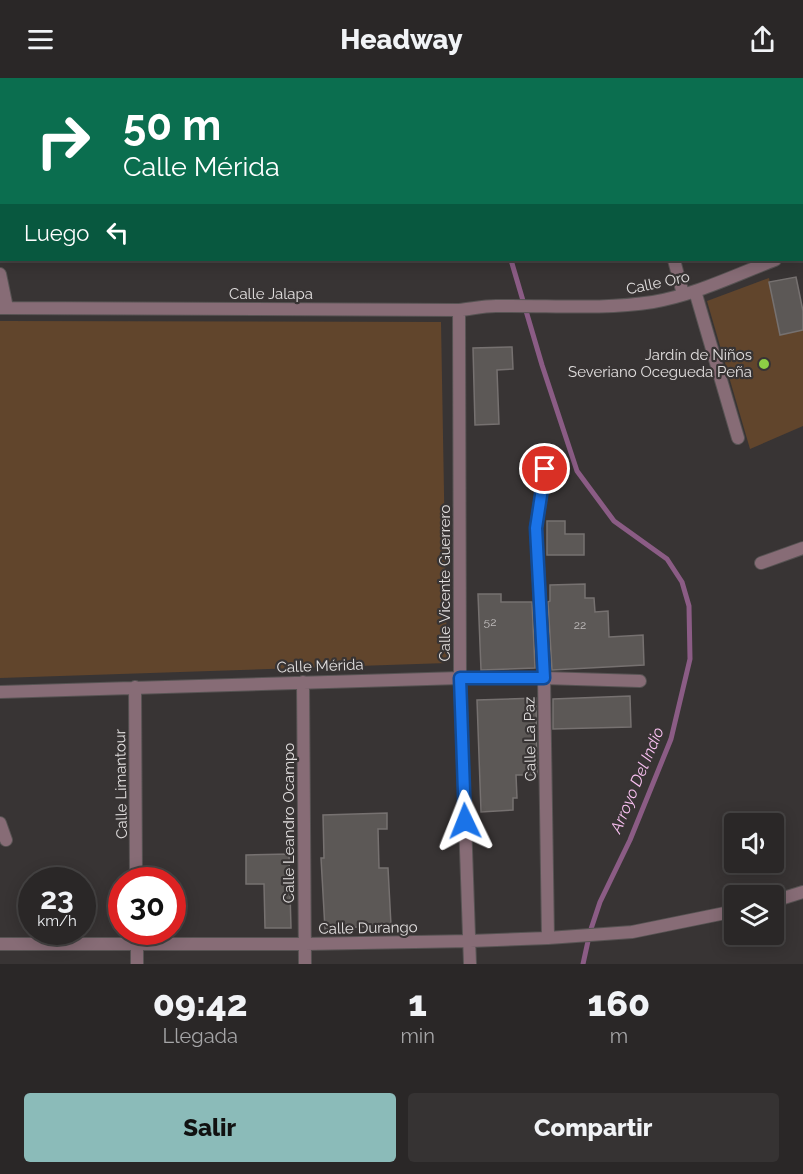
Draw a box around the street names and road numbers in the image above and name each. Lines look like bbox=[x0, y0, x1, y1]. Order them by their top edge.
street label: Calle Oro bbox=[625, 267, 691, 299]
street label: Calle Jalapa bbox=[229, 285, 313, 303]
street label: Calle Vicente Guerrero bbox=[436, 504, 454, 661]
street label: Calle Mérida bbox=[276, 655, 364, 677]
street label: Calle La Paz bbox=[520, 696, 540, 782]
street label: Calle Limantour bbox=[111, 728, 131, 839]
street label: Calle Leandro Ocampo bbox=[280, 743, 298, 903]
street label: Calle Durango bbox=[318, 918, 418, 938]

